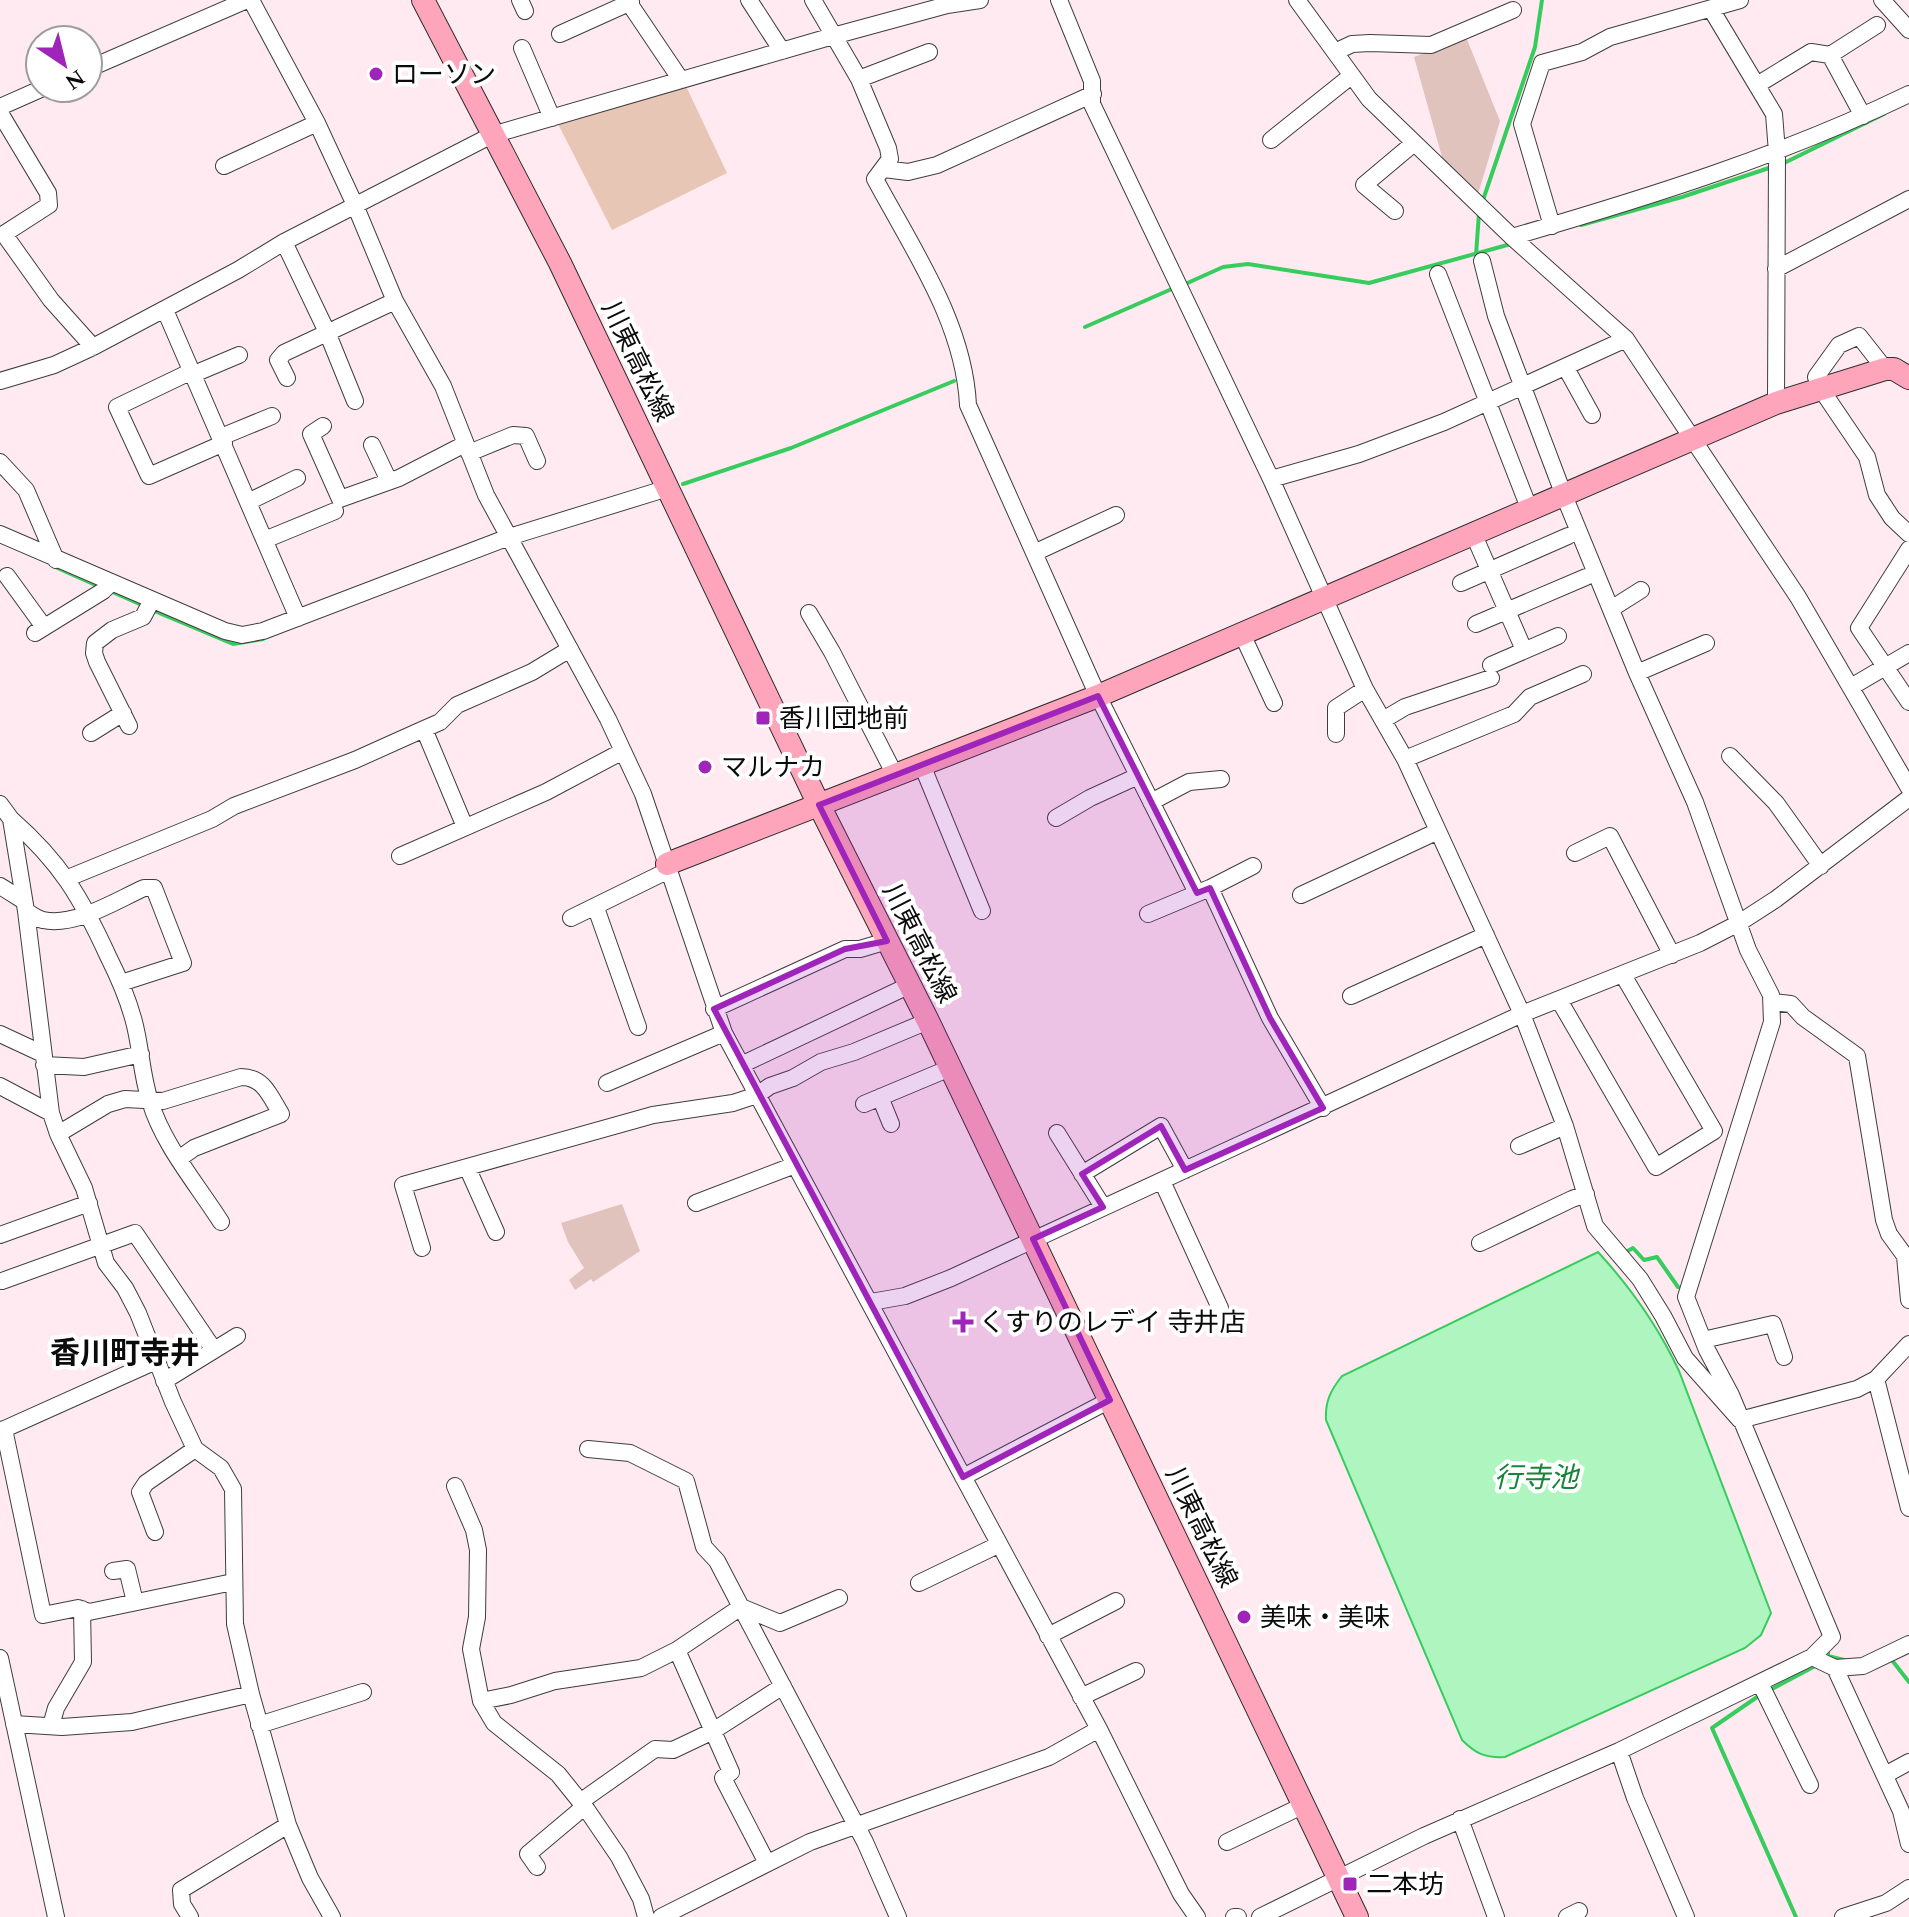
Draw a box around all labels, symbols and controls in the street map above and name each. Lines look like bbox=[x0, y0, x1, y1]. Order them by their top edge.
north arrow bbox=[24, 24, 104, 104]
place label: ローソン bbox=[392, 55, 496, 95]
text: N bbox=[58, 60, 91, 98]
marker: ローソン bbox=[367, 65, 385, 83]
street label: 川東高松線 bbox=[591, 294, 684, 429]
place label: 香川団地前 bbox=[779, 699, 909, 739]
marker: 香川団地前 bbox=[754, 709, 772, 727]
place label: マルナカ bbox=[721, 748, 825, 788]
marker: マルナカ bbox=[696, 758, 714, 776]
street label: 川東高松線 bbox=[872, 876, 966, 1010]
place label: くすりのレデイ 寺井店 bbox=[979, 1303, 1246, 1343]
marker: くすりのレデイ 寺井店 bbox=[954, 1313, 972, 1331]
district label: 香川町寺井 bbox=[50, 1331, 200, 1377]
water label: 行寺池 bbox=[1494, 1457, 1581, 1500]
street label: 川東高松線 bbox=[1155, 1460, 1248, 1595]
place label: 美味・美味 bbox=[1260, 1598, 1390, 1638]
marker: 美味・美味 bbox=[1235, 1608, 1253, 1626]
place label: 二本坊 bbox=[1366, 1865, 1444, 1905]
marker: 二本坊 bbox=[1341, 1875, 1359, 1893]

